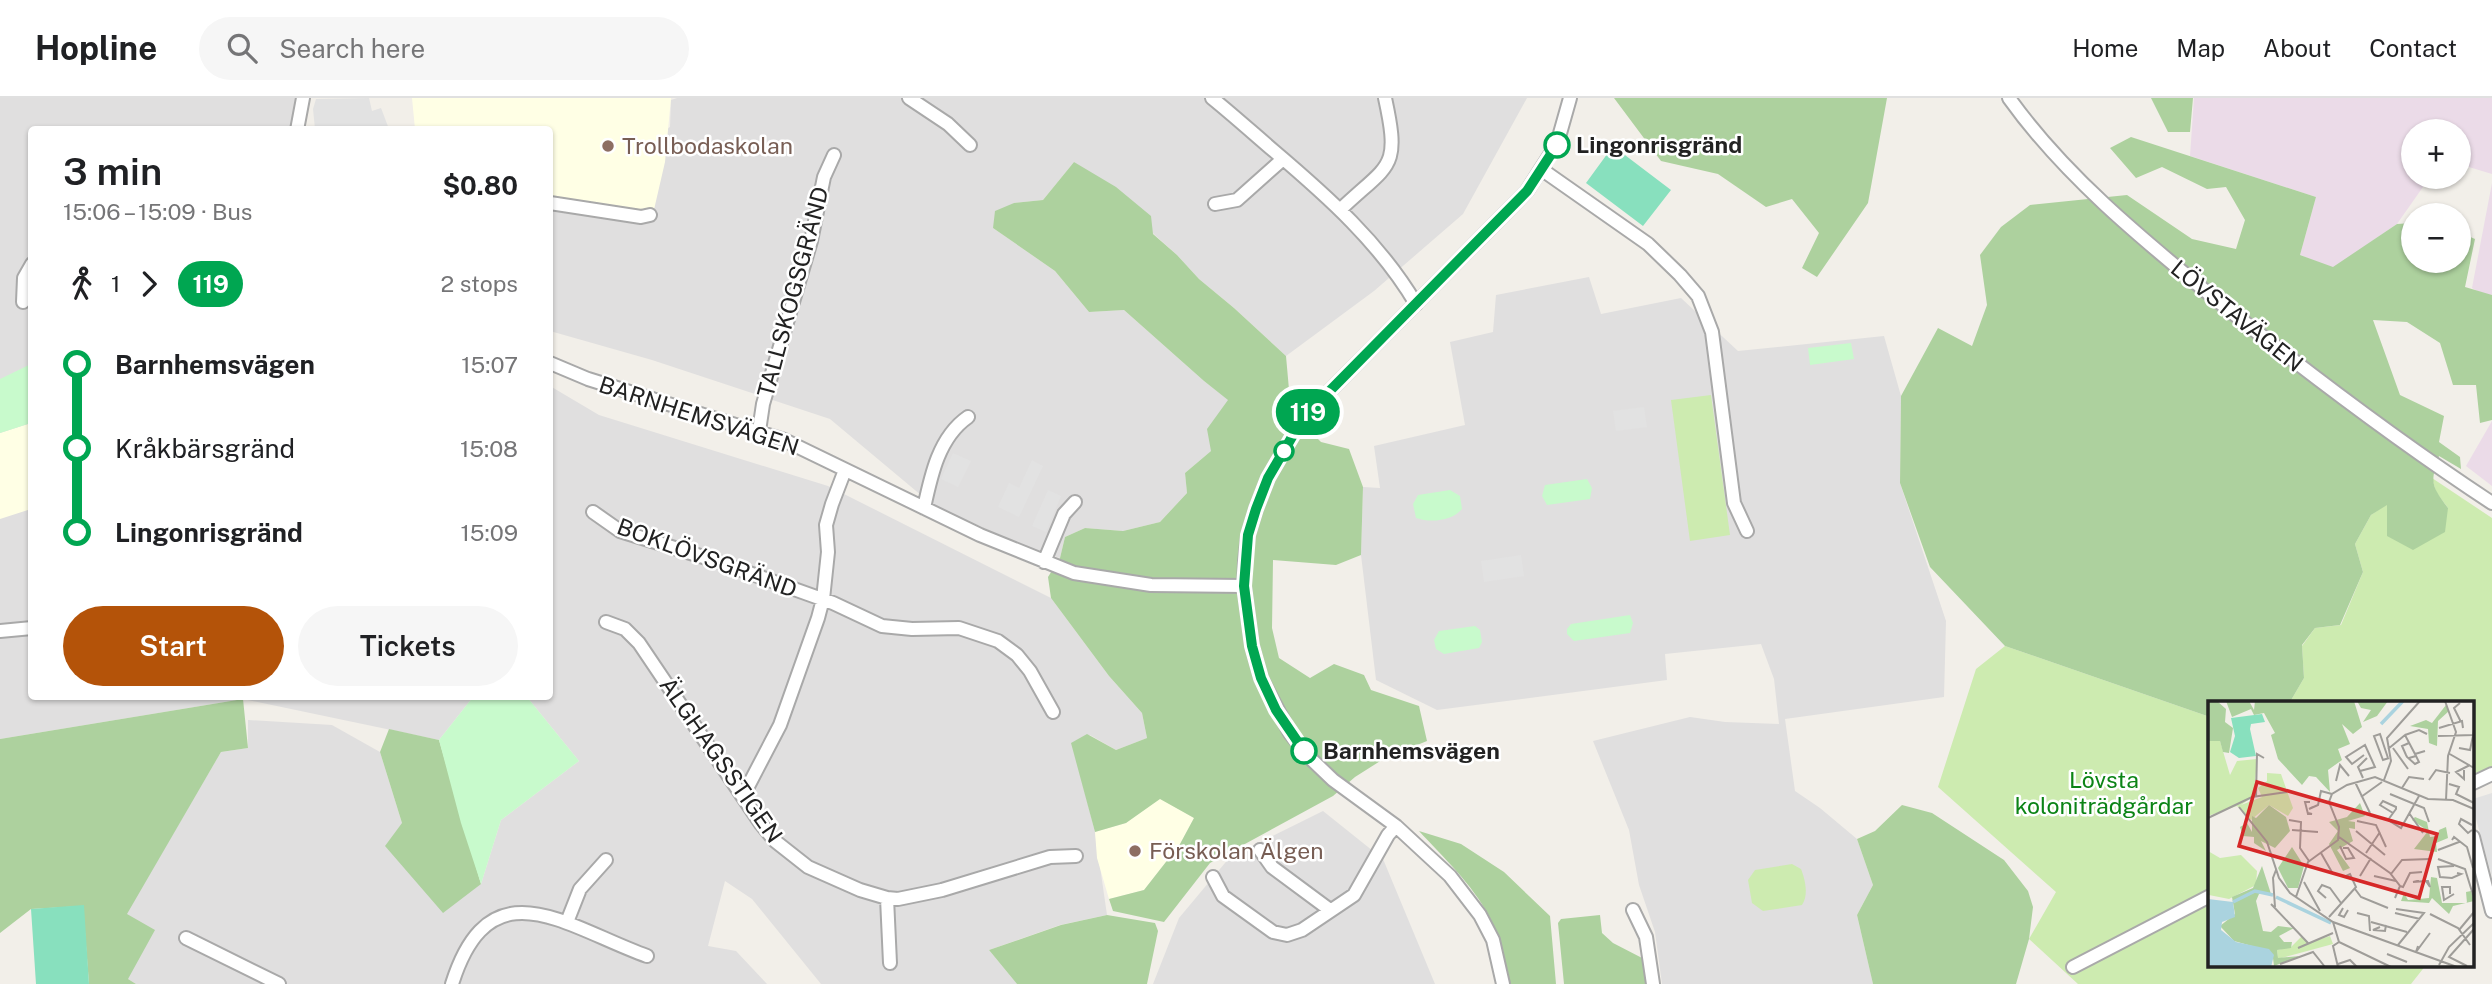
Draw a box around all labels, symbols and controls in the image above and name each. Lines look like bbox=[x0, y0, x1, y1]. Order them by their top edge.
search box bbox=[199, 17, 689, 80]
text: Hopline bbox=[35, 29, 157, 67]
icon: search bbox=[223, 29, 261, 67]
text: Search here bbox=[279, 33, 425, 64]
text: Home bbox=[2072, 34, 2138, 62]
text: Map bbox=[2176, 34, 2225, 62]
text: About bbox=[2263, 34, 2331, 62]
text: Contact bbox=[2369, 34, 2457, 62]
map controls bbox=[2401, 119, 2471, 273]
button: + bbox=[2401, 119, 2471, 189]
place label: Lingonrisgränd bbox=[1576, 131, 1742, 158]
place label: Trollbodaskolan bbox=[622, 132, 793, 159]
marker: Lingonrisgränd bbox=[1544, 132, 1570, 158]
marker: Trollbodaskolan bbox=[600, 138, 616, 154]
text: 3 min bbox=[63, 149, 162, 194]
text: $0.80 bbox=[442, 170, 518, 201]
street label: TALLSKOGSGRÄND bbox=[751, 184, 834, 400]
text: 15:06 – 15:09 · Bus bbox=[63, 198, 252, 225]
button: − bbox=[2401, 203, 2471, 273]
street label: LÖVSTAVÄGEN bbox=[2166, 254, 2309, 377]
icon: walk bbox=[63, 265, 101, 303]
icon: forward bbox=[130, 265, 168, 303]
text: 1 bbox=[111, 270, 120, 297]
text: 119 bbox=[192, 270, 229, 298]
text: 2 stops bbox=[440, 270, 518, 297]
text: Barnhemsvägen bbox=[115, 349, 315, 380]
text: 15:07 bbox=[461, 351, 518, 378]
street label: BARNHEMSVÄGEN bbox=[596, 370, 803, 461]
line badge: 119 bbox=[1268, 389, 1348, 435]
text: 119 bbox=[1290, 398, 1326, 426]
text: Kråkbärsgränd bbox=[115, 433, 295, 464]
text: 15:08 bbox=[460, 435, 518, 462]
unlabelled marker bbox=[1274, 441, 1294, 461]
street label: BOKLÖVSGRÄND bbox=[613, 512, 801, 603]
text: Lingonrisgränd bbox=[115, 517, 303, 548]
text: 15:09 bbox=[460, 519, 518, 546]
button: Start bbox=[63, 606, 284, 686]
button: Tickets bbox=[298, 606, 518, 686]
street label: ÄLGHAGSSTIGEN bbox=[654, 672, 788, 847]
inset map bbox=[2208, 701, 2474, 967]
place label: Barnhemsvägen bbox=[1323, 737, 1500, 764]
marker: Barnhemsvägen bbox=[1291, 738, 1317, 764]
park label: Lövsta koloniträdgårdar bbox=[2015, 766, 2193, 819]
place label: Förskolan Älgen bbox=[1149, 837, 1324, 864]
marker: Förskolan Älgen bbox=[1127, 843, 1143, 859]

